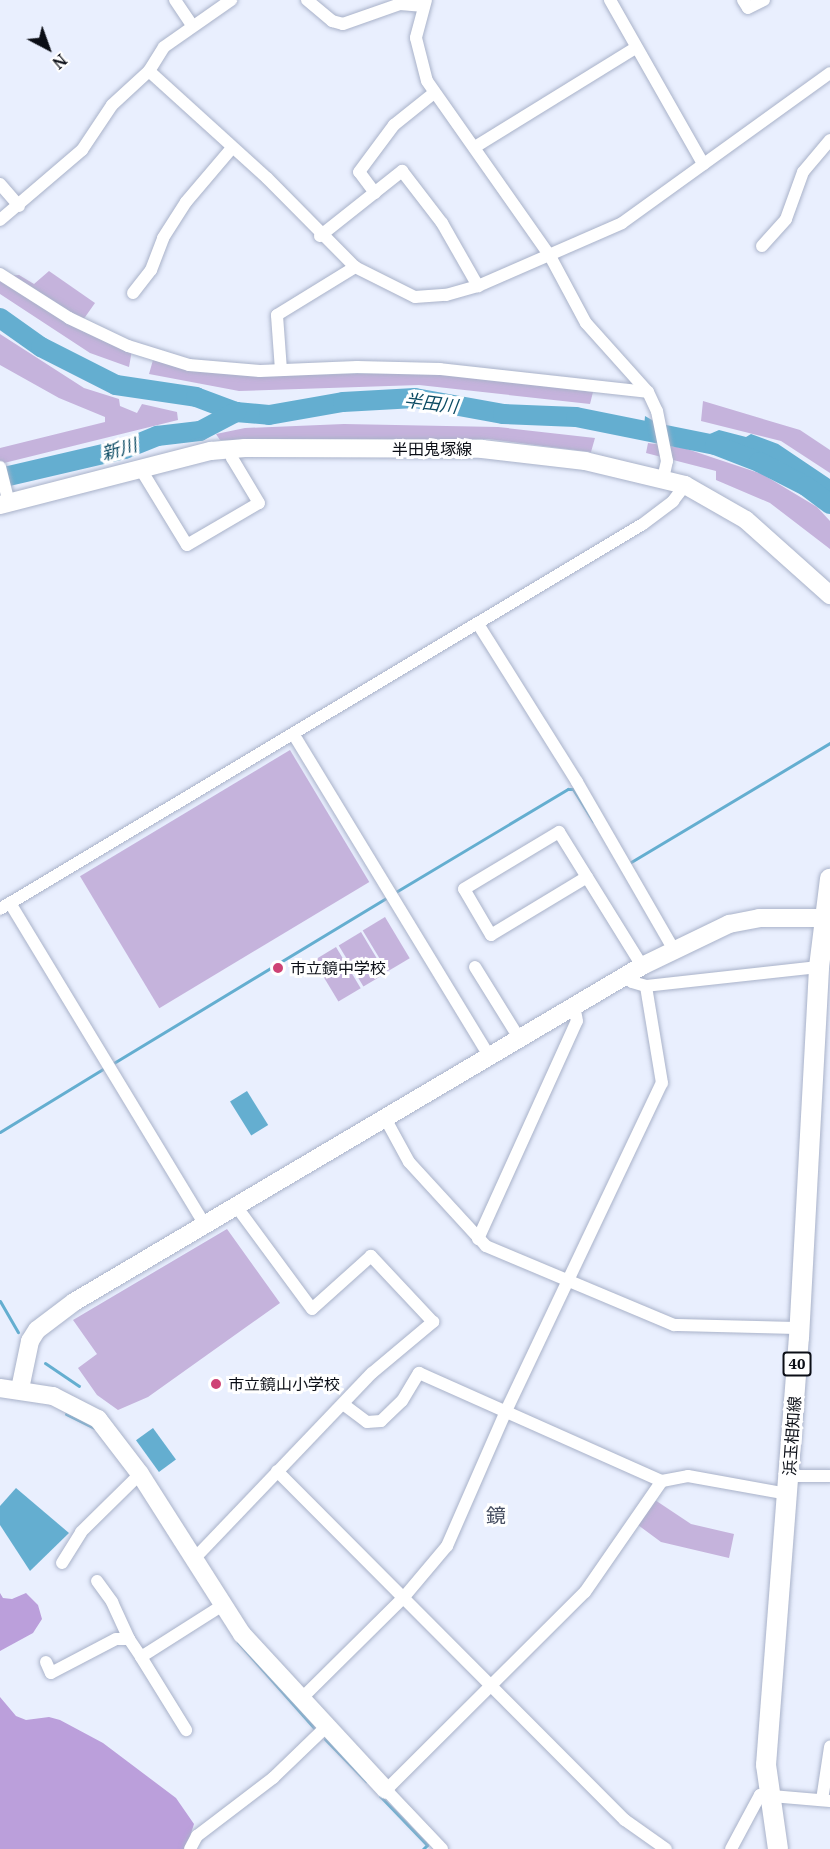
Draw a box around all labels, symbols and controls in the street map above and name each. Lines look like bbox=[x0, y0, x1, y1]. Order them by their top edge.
north arrow bbox=[18, 18, 78, 78]
text: N bbox=[48, 49, 72, 74]
water label: 半田川 bbox=[403, 389, 459, 417]
water label: 新川 bbox=[99, 434, 139, 464]
street label: 半田鬼塚線 bbox=[392, 439, 472, 459]
place label: 市立鏡中学校 bbox=[290, 958, 386, 978]
marker: 市立鏡中学校 bbox=[271, 961, 285, 975]
road number: 40 bbox=[782, 1352, 812, 1376]
place label: 市立鏡山小学校 bbox=[228, 1374, 340, 1394]
marker: 市立鏡山小学校 bbox=[209, 1377, 223, 1391]
street label: 浜玉相知線 bbox=[780, 1395, 804, 1477]
district label: 鏡 bbox=[486, 1503, 506, 1527]

